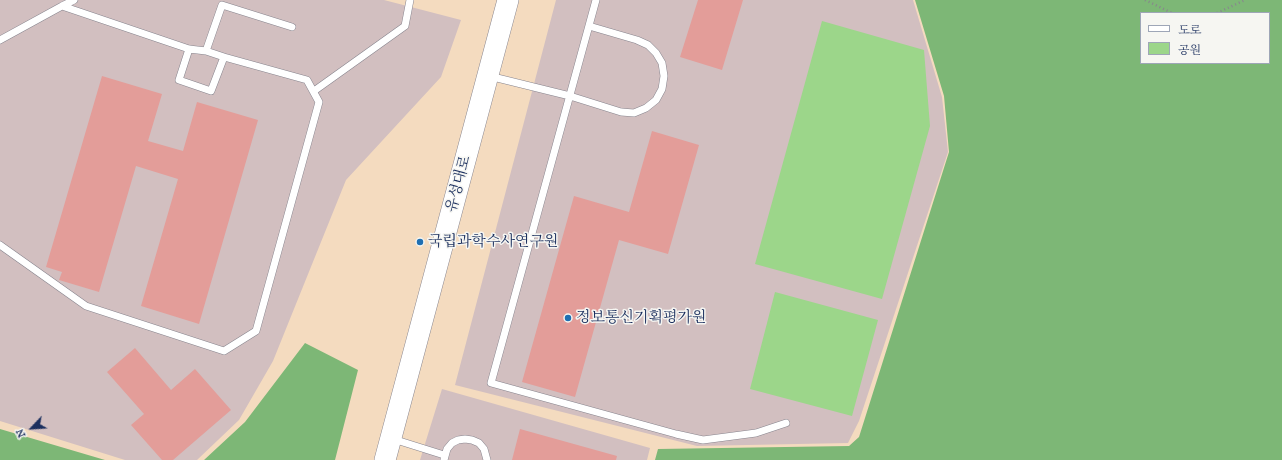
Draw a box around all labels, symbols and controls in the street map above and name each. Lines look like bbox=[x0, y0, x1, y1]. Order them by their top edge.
legend bbox=[1140, 12, 1270, 64]
text: 도로 bbox=[1178, 23, 1201, 37]
text: 공원 bbox=[1178, 43, 1201, 57]
street label: 유성대로 bbox=[443, 154, 475, 214]
place label: 국립과학수사연구원 bbox=[428, 233, 558, 251]
marker: 국립과학수사연구원 bbox=[415, 237, 425, 247]
place label: 정보통신기획평가원 bbox=[576, 309, 706, 327]
marker: 정보통신기획평가원 bbox=[563, 313, 573, 323]
north arrow bbox=[12, 408, 52, 448]
text: N bbox=[13, 427, 28, 440]

